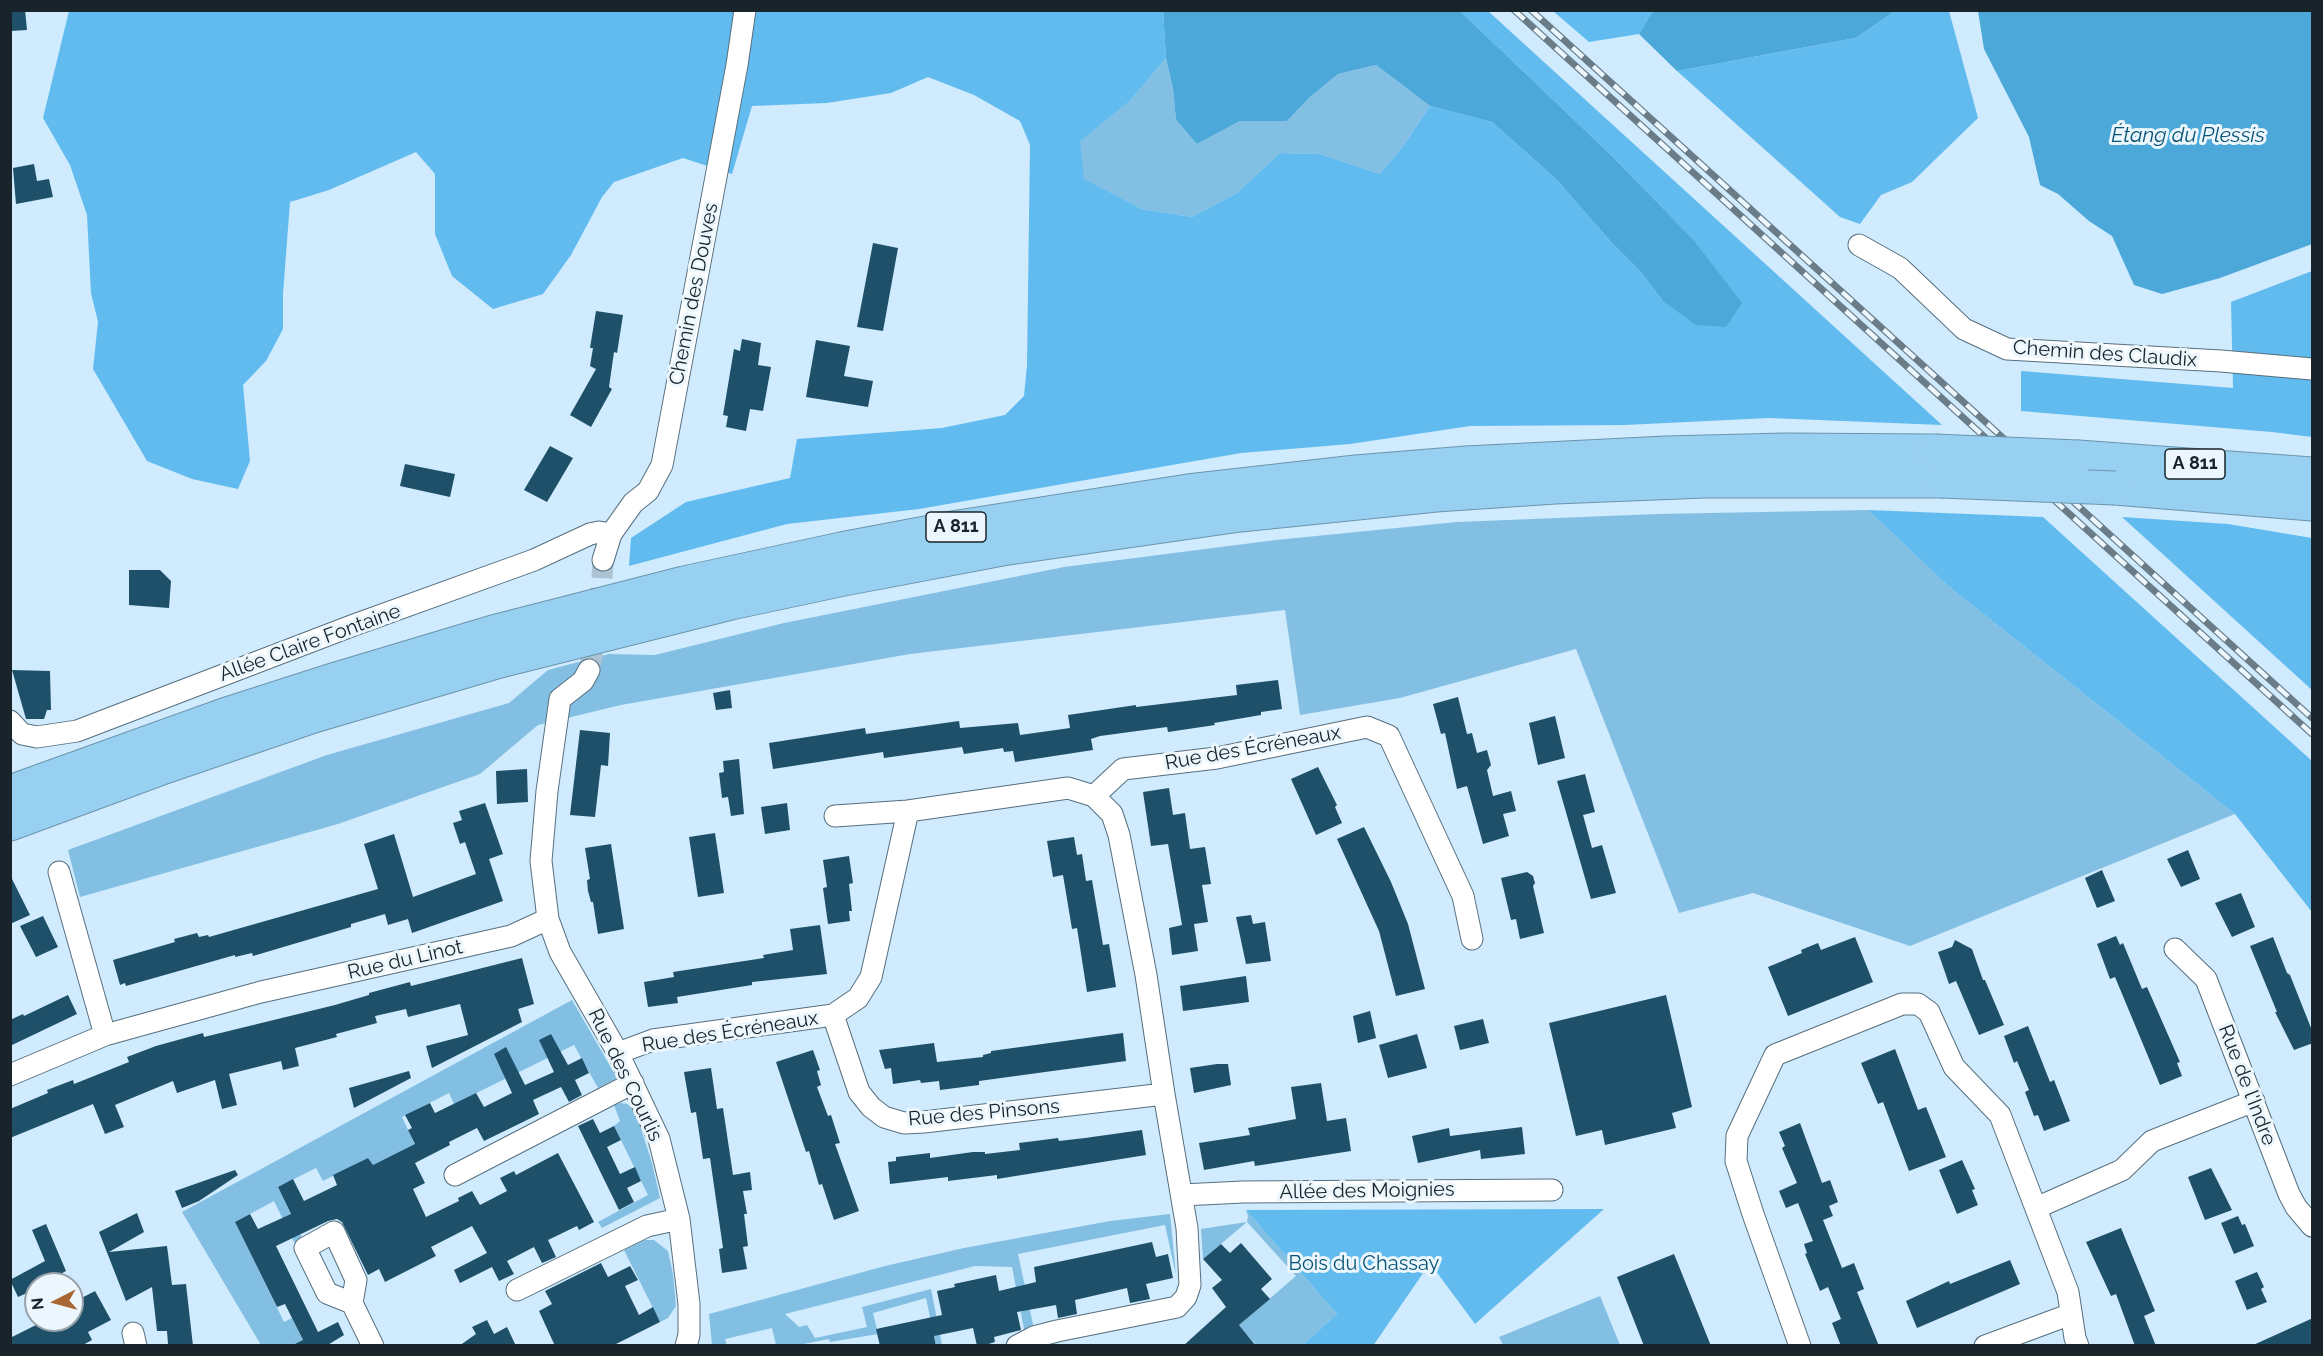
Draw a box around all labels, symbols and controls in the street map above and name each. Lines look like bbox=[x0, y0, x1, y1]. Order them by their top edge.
water label: Étang du Plessis bbox=[2111, 123, 2265, 149]
street label: Chemin des Douves bbox=[665, 201, 723, 387]
street label: Chemin des Claudix bbox=[2012, 336, 2198, 372]
road number: A 811 bbox=[2165, 449, 2225, 479]
road number: A 811 bbox=[926, 512, 986, 542]
street label: Allée Claire Fontaine bbox=[216, 599, 404, 687]
street label: Rue des Écréneaux bbox=[1163, 721, 1343, 775]
street label: Rue du Linot bbox=[345, 935, 465, 985]
street label: Rue des Courlis bbox=[583, 1005, 667, 1145]
street label: Rue des Écréneaux bbox=[640, 1006, 820, 1058]
street label: Rue de l'Indre bbox=[2213, 1021, 2281, 1149]
street label: Rue des Pinsons bbox=[907, 1094, 1061, 1132]
street label: Allée des Moignies bbox=[1279, 1177, 1455, 1205]
park label: Bois du Chassay bbox=[1289, 1252, 1439, 1276]
north arrow bbox=[24, 1272, 84, 1332]
text: N bbox=[28, 1297, 48, 1311]

